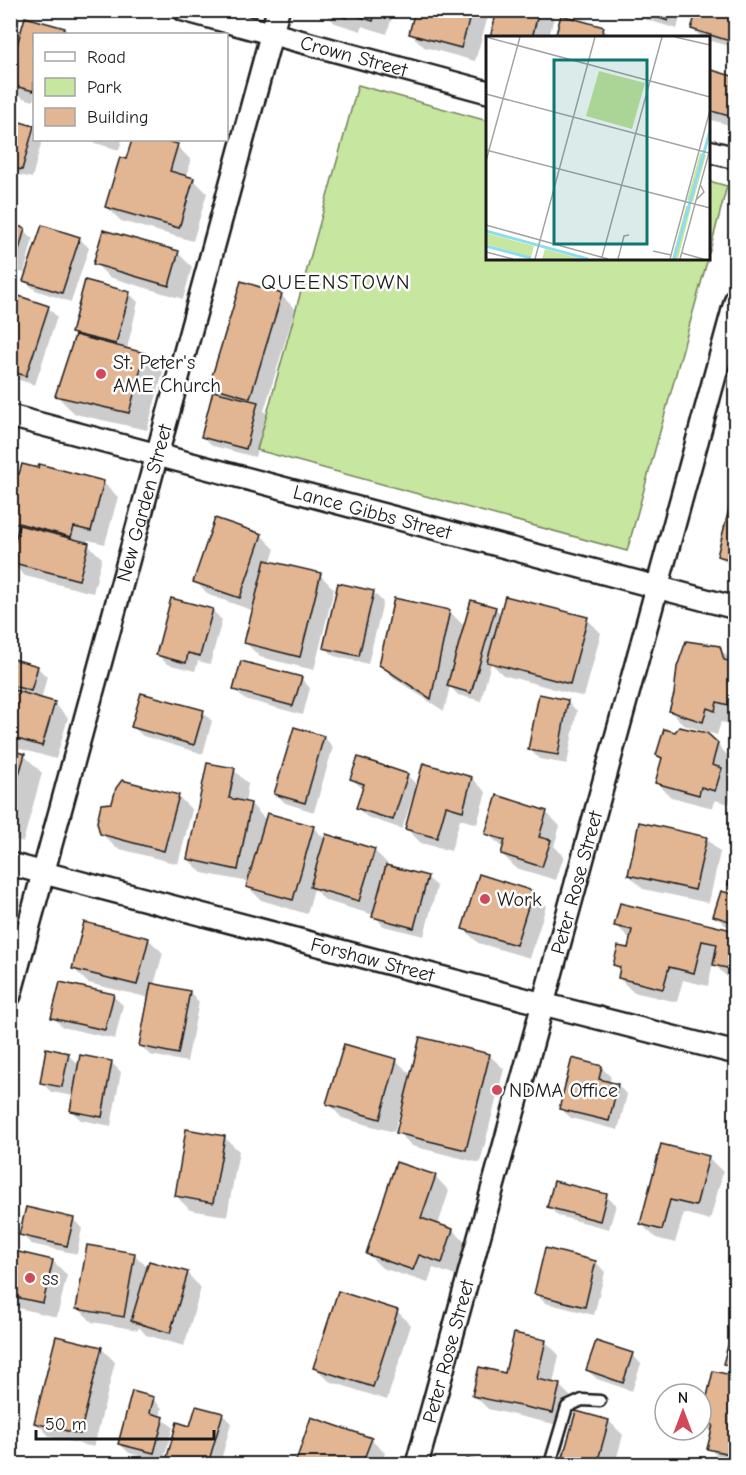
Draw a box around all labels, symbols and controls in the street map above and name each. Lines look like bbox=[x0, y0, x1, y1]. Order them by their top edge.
street label: Crown Street bbox=[298, 31, 411, 82]
legend bbox=[33, 33, 228, 141]
inset map bbox=[486, 36, 710, 260]
text: Road bbox=[87, 47, 126, 68]
text: Park bbox=[87, 77, 122, 98]
text: Building bbox=[87, 107, 149, 128]
district label: QUEENSTOWN bbox=[261, 270, 411, 294]
place label: St. Peter's AME Church bbox=[113, 351, 221, 397]
marker: St. Peter's AME Church bbox=[94, 367, 108, 381]
street label: New Garden Street bbox=[112, 420, 177, 584]
street label: Lance Gibbs Street bbox=[291, 480, 455, 545]
street label: Peter Rose Street bbox=[546, 807, 608, 957]
place label: Work bbox=[497, 888, 542, 911]
marker: Work bbox=[478, 892, 492, 906]
street label: Forshaw Street bbox=[308, 932, 438, 987]
place label: NDMA Office bbox=[509, 1079, 618, 1102]
marker: NDMA Office bbox=[490, 1083, 504, 1097]
place label: ss bbox=[42, 1267, 59, 1290]
marker: ss bbox=[23, 1271, 37, 1285]
street label: Peter Rose Street bbox=[418, 1276, 479, 1425]
north arrow bbox=[653, 1382, 713, 1442]
text: N bbox=[678, 1389, 688, 1407]
scale bar bbox=[36, 1403, 214, 1441]
text: 50 m bbox=[45, 1414, 87, 1435]

